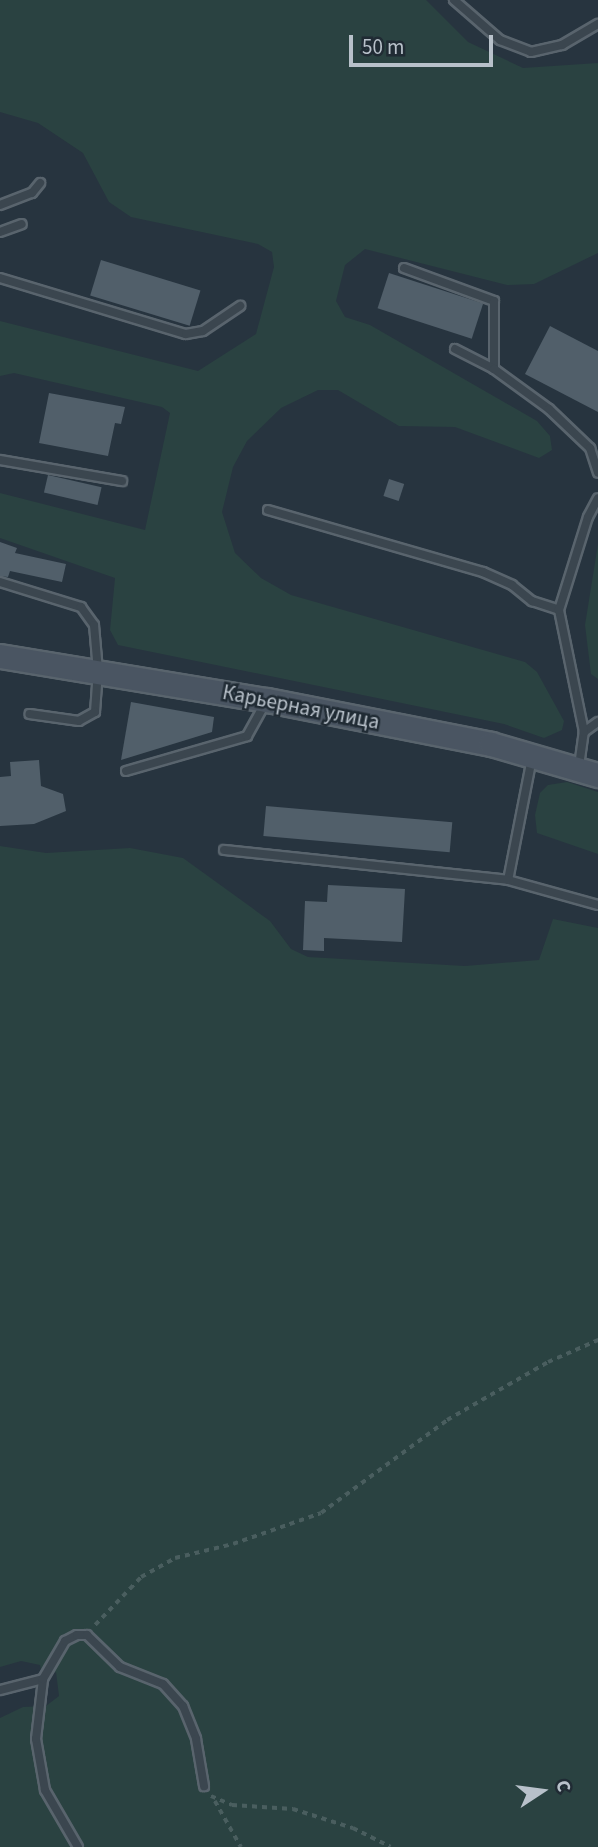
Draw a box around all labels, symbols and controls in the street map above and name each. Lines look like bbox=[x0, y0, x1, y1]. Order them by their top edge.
scale bar bbox=[353, 21, 496, 65]
text: 50 m bbox=[362, 32, 404, 62]
street label: Карьерная улица bbox=[220, 679, 382, 735]
north arrow bbox=[507, 1756, 577, 1826]
text: С bbox=[549, 1778, 577, 1795]

